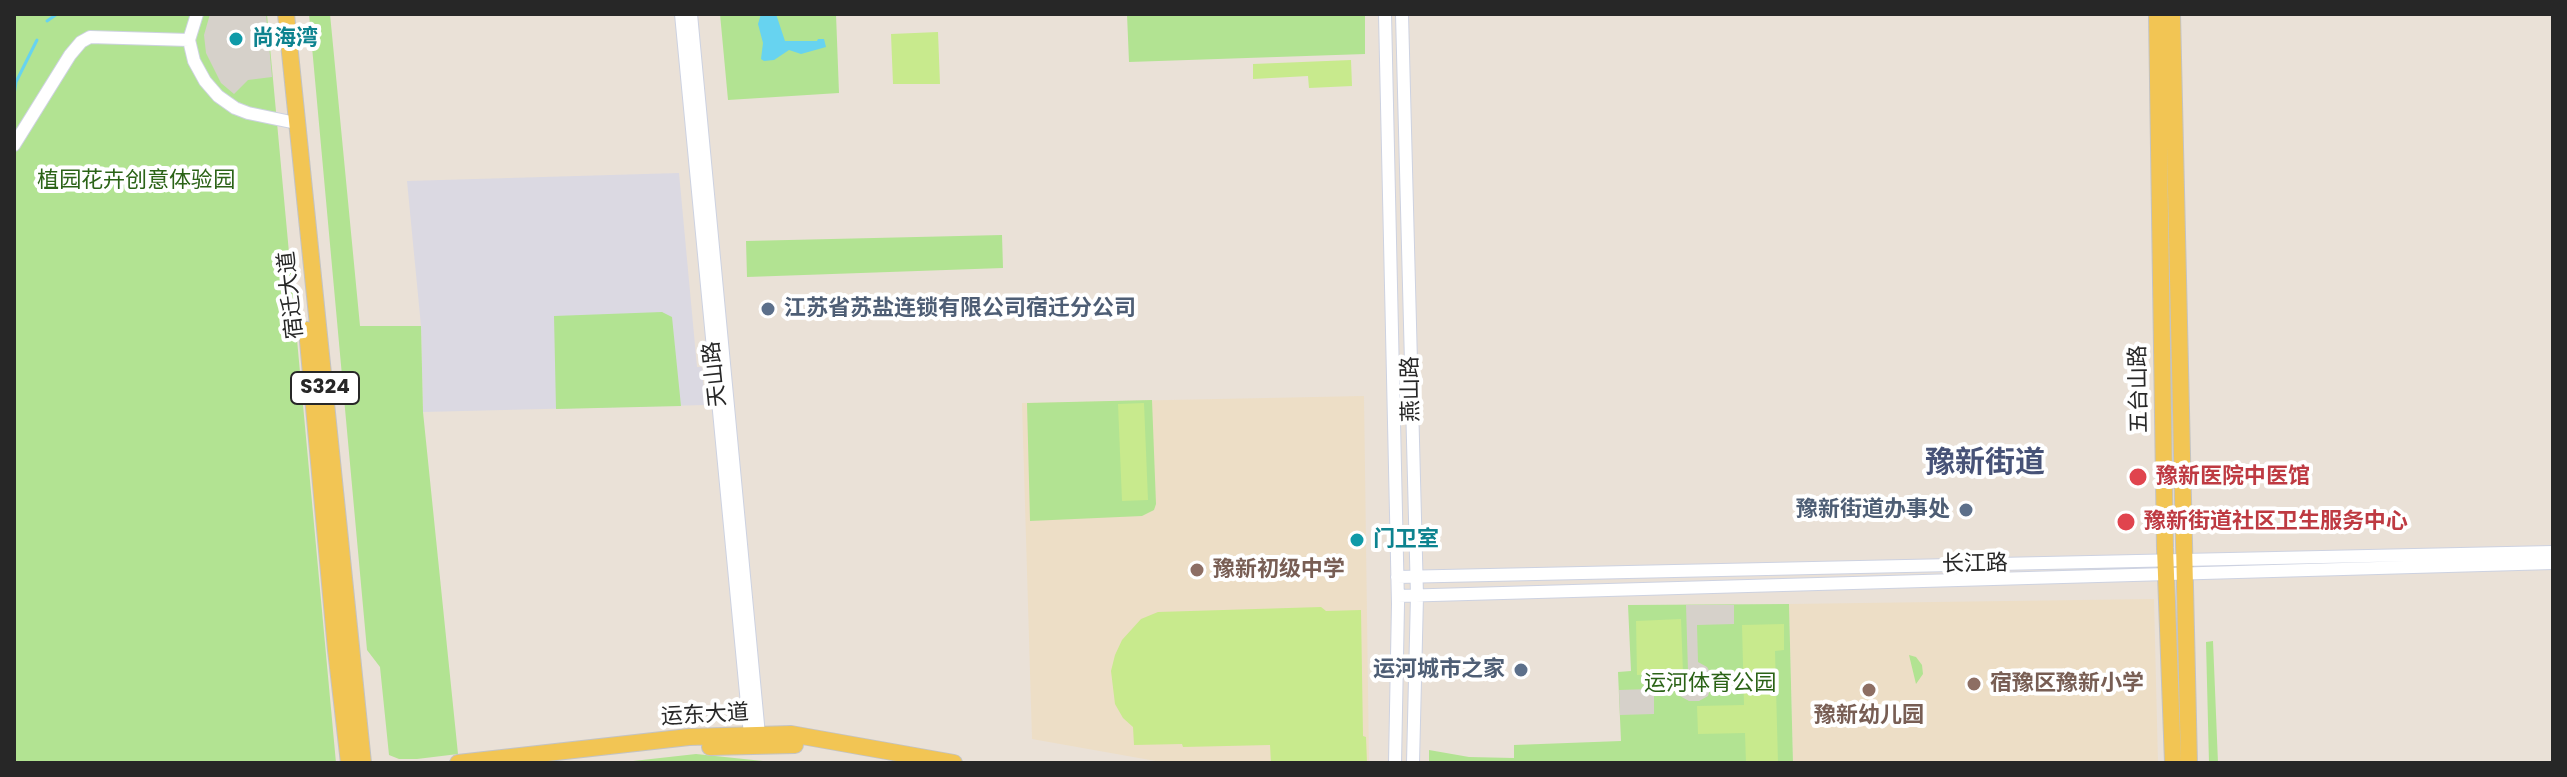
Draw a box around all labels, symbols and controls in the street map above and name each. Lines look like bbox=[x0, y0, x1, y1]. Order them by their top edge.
place label: 尚海湾 bbox=[252, 26, 318, 52]
marker: 尚海湾 bbox=[227, 30, 245, 48]
park label: 植园花卉创意体验园 bbox=[37, 168, 235, 194]
street label: 宿迁大道 bbox=[274, 250, 310, 340]
place label: 江苏省苏盐连锁有限公司宿迁分公司 bbox=[784, 296, 1136, 322]
marker: 江苏省苏盐连锁有限公司宿迁分公司 bbox=[759, 300, 777, 318]
street label: 天山路 bbox=[699, 340, 733, 408]
street label: 五台山路 bbox=[2126, 345, 2154, 433]
street label: 燕山路 bbox=[1398, 356, 1426, 422]
road number: S324 bbox=[291, 372, 359, 404]
district label: 豫新街道 bbox=[1925, 446, 2045, 482]
place label: 豫新医院中医馆 bbox=[2156, 464, 2310, 490]
marker: 豫新医院中医馆 bbox=[2127, 466, 2149, 488]
place label: 豫新街道办事处 bbox=[1796, 497, 1950, 523]
marker: 豫新街道办事处 bbox=[1957, 501, 1975, 519]
place label: 豫新街道社区卫生服务中心 bbox=[2144, 509, 2408, 535]
marker: 豫新街道社区卫生服务中心 bbox=[2115, 511, 2137, 533]
place label: 门卫室 bbox=[1373, 527, 1439, 553]
marker: 门卫室 bbox=[1348, 531, 1366, 549]
street label: 长江路 bbox=[1942, 551, 2008, 579]
place label: 豫新初级中学 bbox=[1213, 557, 1345, 583]
marker: 豫新初级中学 bbox=[1188, 561, 1206, 579]
place label: 运河城市之家 bbox=[1373, 657, 1505, 683]
marker: 运河城市之家 bbox=[1512, 661, 1530, 679]
park label: 运河体育公园 bbox=[1644, 671, 1776, 697]
place label: 宿豫区豫新小学 bbox=[1990, 671, 2144, 697]
marker: 宿豫区豫新小学 bbox=[1965, 675, 1983, 693]
marker: 豫新幼儿园 bbox=[1860, 681, 1878, 699]
street label: 运东大道 bbox=[660, 701, 750, 731]
place label: 豫新幼儿园 bbox=[1814, 703, 1924, 729]

